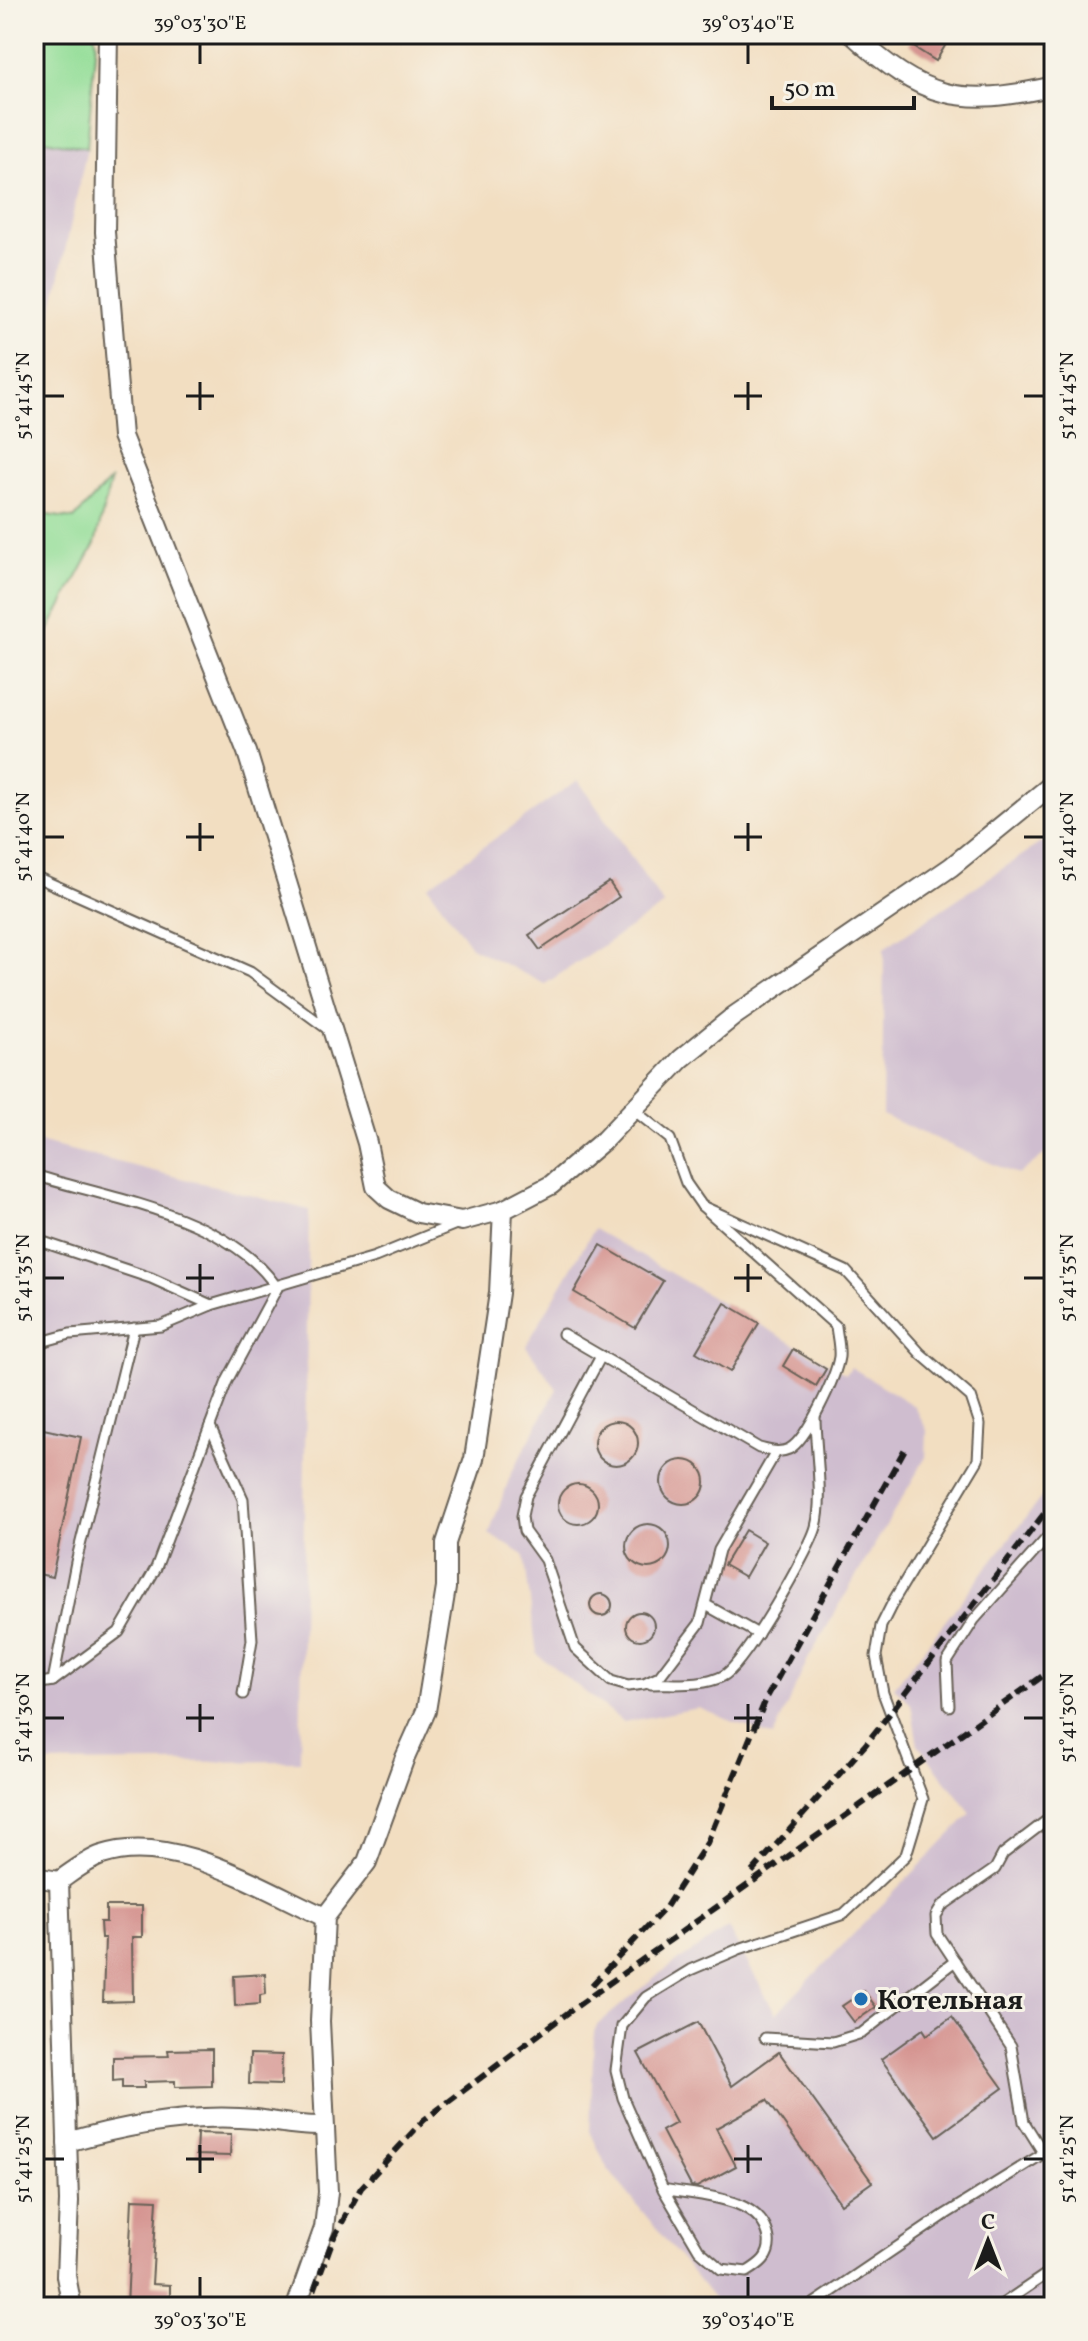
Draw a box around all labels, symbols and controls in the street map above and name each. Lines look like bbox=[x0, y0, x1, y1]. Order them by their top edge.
text: 39°03'30"E bbox=[154, 10, 247, 38]
text: 39°03'40"E bbox=[701, 10, 795, 38]
scale bar bbox=[772, 60, 914, 110]
text: 50 m bbox=[784, 73, 836, 107]
text: 51°41'45"N bbox=[10, 352, 38, 440]
text: 51°41'45"N bbox=[1054, 352, 1082, 440]
text: 51°41'40"N bbox=[10, 792, 38, 882]
text: 51°41'40"N bbox=[1054, 792, 1082, 882]
text: 51°41'35"N bbox=[10, 1234, 38, 1322]
text: 51°41'35"N bbox=[1054, 1234, 1082, 1322]
text: 51°41'30"N bbox=[10, 1673, 38, 1763]
text: 51°41'30"N bbox=[1054, 1673, 1082, 1763]
place label: Котельная bbox=[877, 1982, 1023, 2021]
marker: Котельная bbox=[852, 1990, 870, 2008]
text: 51°41'25"N bbox=[10, 2114, 38, 2203]
text: 51°41'25"N bbox=[1054, 2114, 1082, 2203]
north arrow bbox=[948, 2201, 1028, 2281]
text: С bbox=[981, 2208, 995, 2239]
text: 39°03'30"E bbox=[154, 2307, 247, 2335]
text: 39°03'40"E bbox=[701, 2307, 795, 2335]

